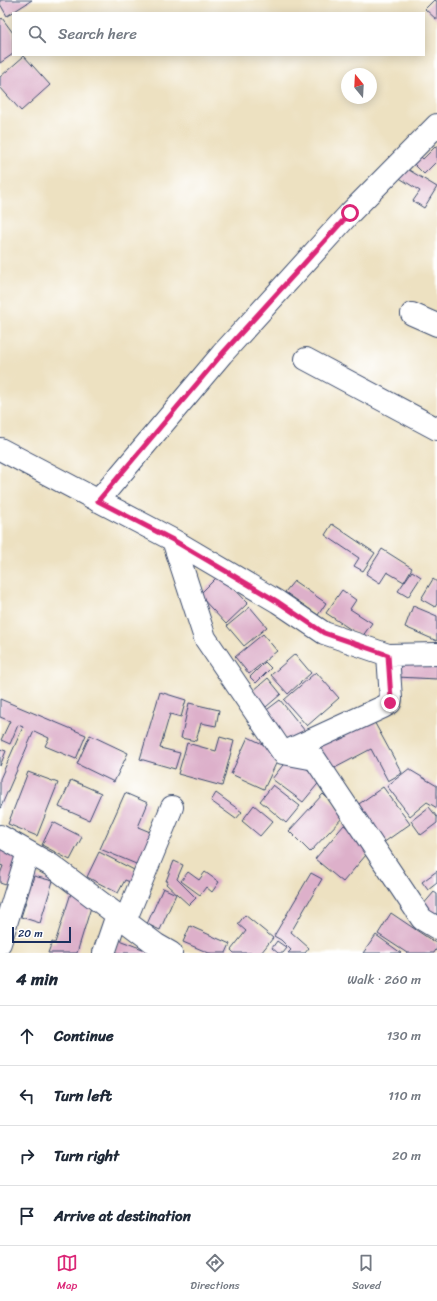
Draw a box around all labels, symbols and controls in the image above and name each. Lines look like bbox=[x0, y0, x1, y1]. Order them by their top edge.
search box bbox=[12, 12, 425, 56]
text: Search here bbox=[58, 21, 137, 47]
icon: search bbox=[26, 23, 48, 45]
north arrow bbox=[341, 68, 377, 104]
route start bbox=[341, 204, 359, 222]
route end bbox=[381, 694, 399, 712]
text: 20 m bbox=[18, 924, 43, 943]
scale bar bbox=[12, 925, 71, 944]
text: 4 min bbox=[16, 964, 58, 994]
text: Walk · 260 m bbox=[347, 968, 421, 991]
text: Continue bbox=[54, 1023, 114, 1049]
text: 130 m bbox=[387, 1024, 421, 1047]
icon: ahead bbox=[16, 1025, 38, 1047]
text: Turn left bbox=[54, 1083, 112, 1109]
text: 110 m bbox=[388, 1084, 421, 1107]
icon: left bbox=[16, 1085, 38, 1107]
text: Turn right bbox=[54, 1143, 119, 1169]
text: 20 m bbox=[392, 1144, 421, 1167]
icon: right bbox=[16, 1145, 38, 1167]
text: Arrive at destination bbox=[54, 1203, 191, 1229]
icon: arrive bbox=[16, 1205, 38, 1227]
tab: Map bbox=[56, 1252, 78, 1295]
tab: Directions bbox=[190, 1252, 240, 1295]
tab: Saved bbox=[352, 1252, 381, 1295]

